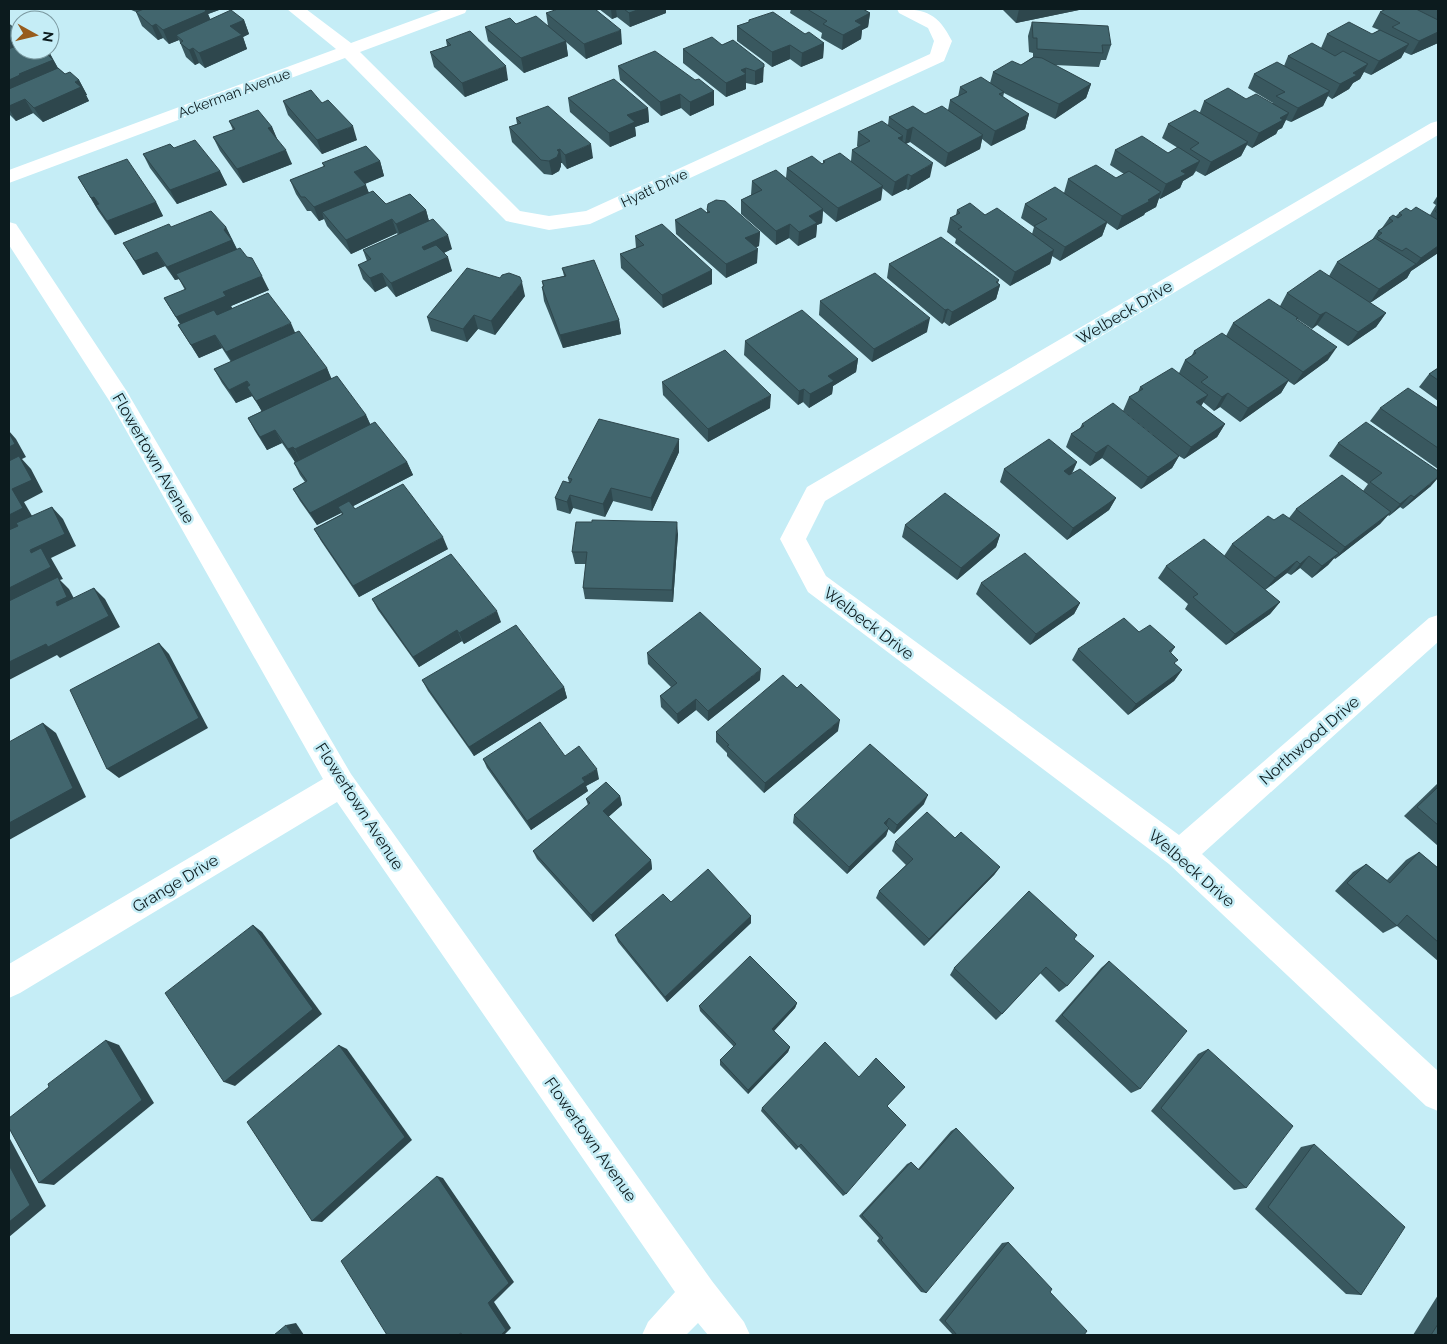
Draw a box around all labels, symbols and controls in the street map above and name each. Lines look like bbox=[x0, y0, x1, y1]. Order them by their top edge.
north arrow bbox=[10, 10, 60, 60]
text: N bbox=[39, 30, 57, 43]
street label: Ackerman Avenue bbox=[176, 65, 292, 121]
street label: Hyatt Drive bbox=[618, 166, 690, 210]
street label: Welbeck Drive bbox=[1073, 276, 1176, 348]
street label: Flowertown Avenue bbox=[109, 390, 199, 527]
street label: Welbeck Drive bbox=[820, 583, 918, 664]
street label: Northwood Drive bbox=[1256, 692, 1363, 789]
street label: Flowertown Avenue bbox=[312, 739, 408, 873]
street label: Welbeck Drive bbox=[1145, 826, 1239, 911]
street label: Grange Drive bbox=[129, 850, 222, 916]
street label: Flowertown Avenue bbox=[541, 1074, 641, 1205]

